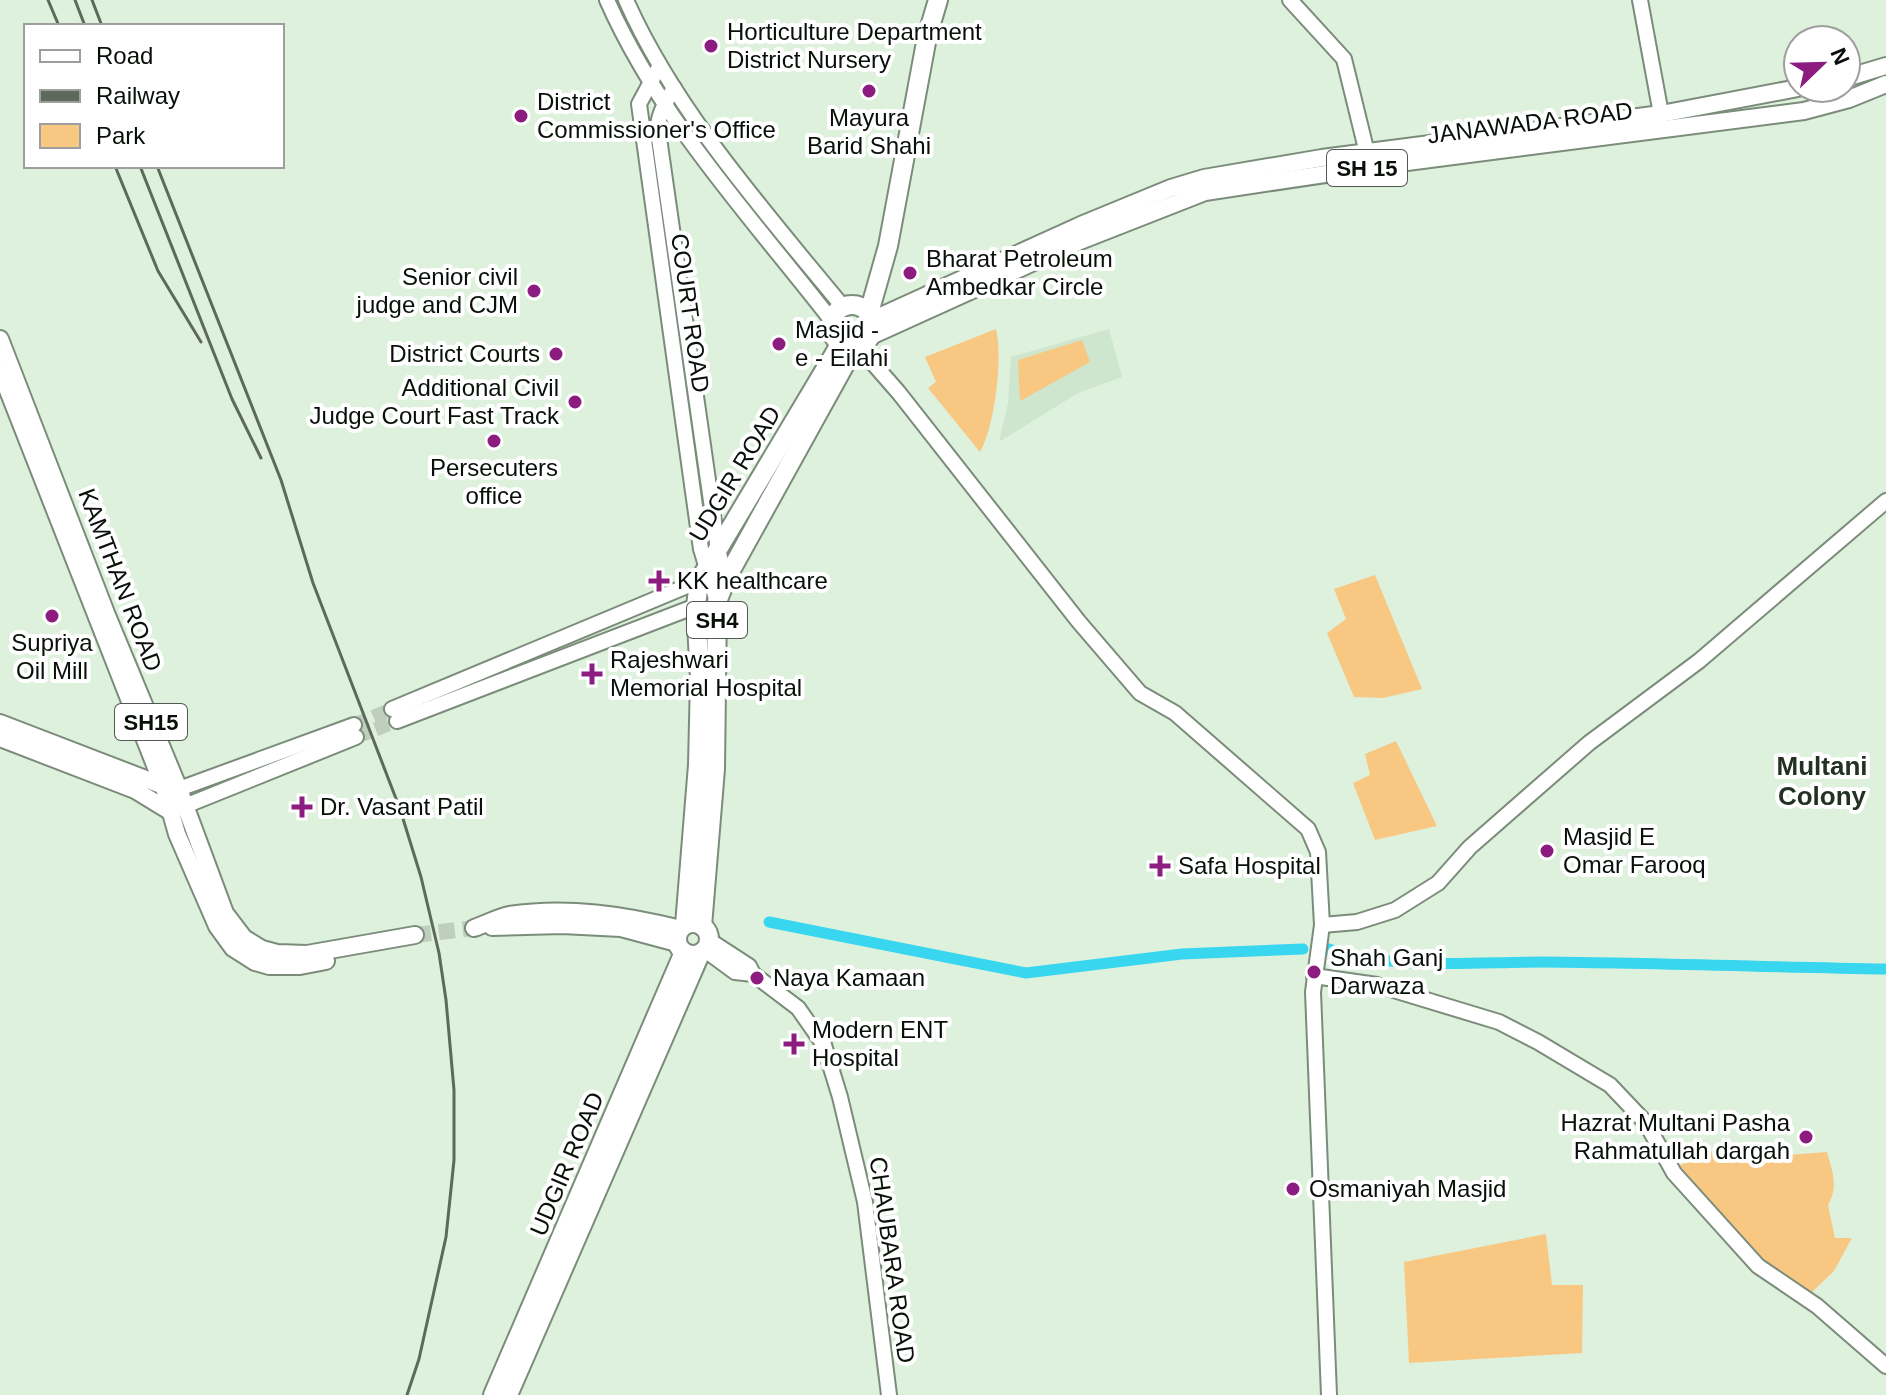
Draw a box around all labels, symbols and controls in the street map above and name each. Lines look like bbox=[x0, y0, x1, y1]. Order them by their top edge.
place label: Horticulture Department District Nursery bbox=[727, 18, 982, 73]
legend bbox=[24, 24, 284, 168]
north arrow bbox=[1782, 24, 1862, 104]
marker: Horticulture Department District Nursery bbox=[702, 37, 720, 55]
text: Road bbox=[96, 42, 153, 69]
text: N bbox=[1825, 44, 1855, 69]
text: Railway bbox=[96, 82, 180, 109]
marker: Mayura Barid Shahi bbox=[860, 82, 878, 100]
place label: District Commissioner's Office bbox=[537, 88, 776, 143]
street label: JANAWADA ROAD bbox=[1426, 97, 1634, 148]
place label: Mayura Barid Shahi bbox=[807, 104, 931, 159]
marker: District Commissioner's Office bbox=[512, 107, 530, 125]
text: Park bbox=[96, 122, 146, 149]
road number: SH 15 bbox=[1327, 150, 1407, 186]
street label: COURT ROAD bbox=[666, 232, 715, 394]
place label: Bharat Petroleum Ambedkar Circle bbox=[926, 245, 1113, 300]
place label: Senior civil judge and CJM bbox=[356, 263, 518, 318]
marker: Bharat Petroleum Ambedkar Circle bbox=[901, 264, 919, 282]
marker: Senior civil judge and CJM bbox=[525, 282, 543, 300]
place label: Masjid - e - Eilahi bbox=[795, 316, 888, 371]
marker: Masjid - e - Eilahi bbox=[770, 335, 788, 353]
place label: District Courts bbox=[389, 340, 540, 367]
marker: District Courts bbox=[547, 345, 565, 363]
place label: Additional Civil Judge Court Fast Track bbox=[310, 374, 560, 429]
marker: Additional Civil Judge Court Fast Track bbox=[566, 393, 584, 411]
street label: UDGIR ROAD bbox=[684, 401, 786, 546]
marker: Persecuters office bbox=[485, 432, 503, 450]
place label: Persecuters office bbox=[430, 454, 558, 509]
street label: KAMTHAN ROAD bbox=[73, 485, 168, 675]
place label: KK healthcare bbox=[677, 567, 828, 594]
marker: KK healthcare bbox=[648, 570, 670, 592]
road number: SH4 bbox=[687, 602, 747, 638]
marker: Supriya Oil Mill bbox=[43, 607, 61, 625]
place label: Supriya Oil Mill bbox=[11, 629, 93, 684]
place label: Rajeshwari Memorial Hospital bbox=[610, 646, 802, 701]
marker: Rajeshwari Memorial Hospital bbox=[581, 663, 603, 685]
road number: SH15 bbox=[115, 704, 187, 740]
district label: Multani Colony bbox=[1777, 751, 1868, 811]
place label: Dr. Vasant Patil bbox=[320, 793, 484, 820]
marker: Dr. Vasant Patil bbox=[291, 796, 313, 818]
place label: Masjid E Omar Farooq bbox=[1563, 823, 1706, 878]
marker: Masjid E Omar Farooq bbox=[1538, 842, 1556, 860]
place label: Safa Hospital bbox=[1178, 852, 1321, 879]
marker: Safa Hospital bbox=[1149, 855, 1171, 877]
place label: Shah Ganj Darwaza bbox=[1330, 944, 1443, 999]
marker: Shah Ganj Darwaza bbox=[1305, 963, 1323, 981]
place label: Naya Kamaan bbox=[773, 964, 925, 991]
marker: Naya Kamaan bbox=[748, 969, 766, 987]
place label: Modern ENT Hospital bbox=[812, 1016, 948, 1071]
marker: Modern ENT Hospital bbox=[783, 1033, 805, 1055]
street label: UDGIR ROAD bbox=[524, 1088, 609, 1240]
place label: Hazrat Multani Pasha Rahmatullah dargah bbox=[1561, 1109, 1791, 1164]
marker: Hazrat Multani Pasha Rahmatullah dargah bbox=[1797, 1128, 1815, 1146]
street label: CHAUBARA ROAD bbox=[865, 1155, 920, 1365]
place label: Osmaniyah Masjid bbox=[1309, 1175, 1506, 1202]
marker: Osmaniyah Masjid bbox=[1284, 1180, 1302, 1198]

